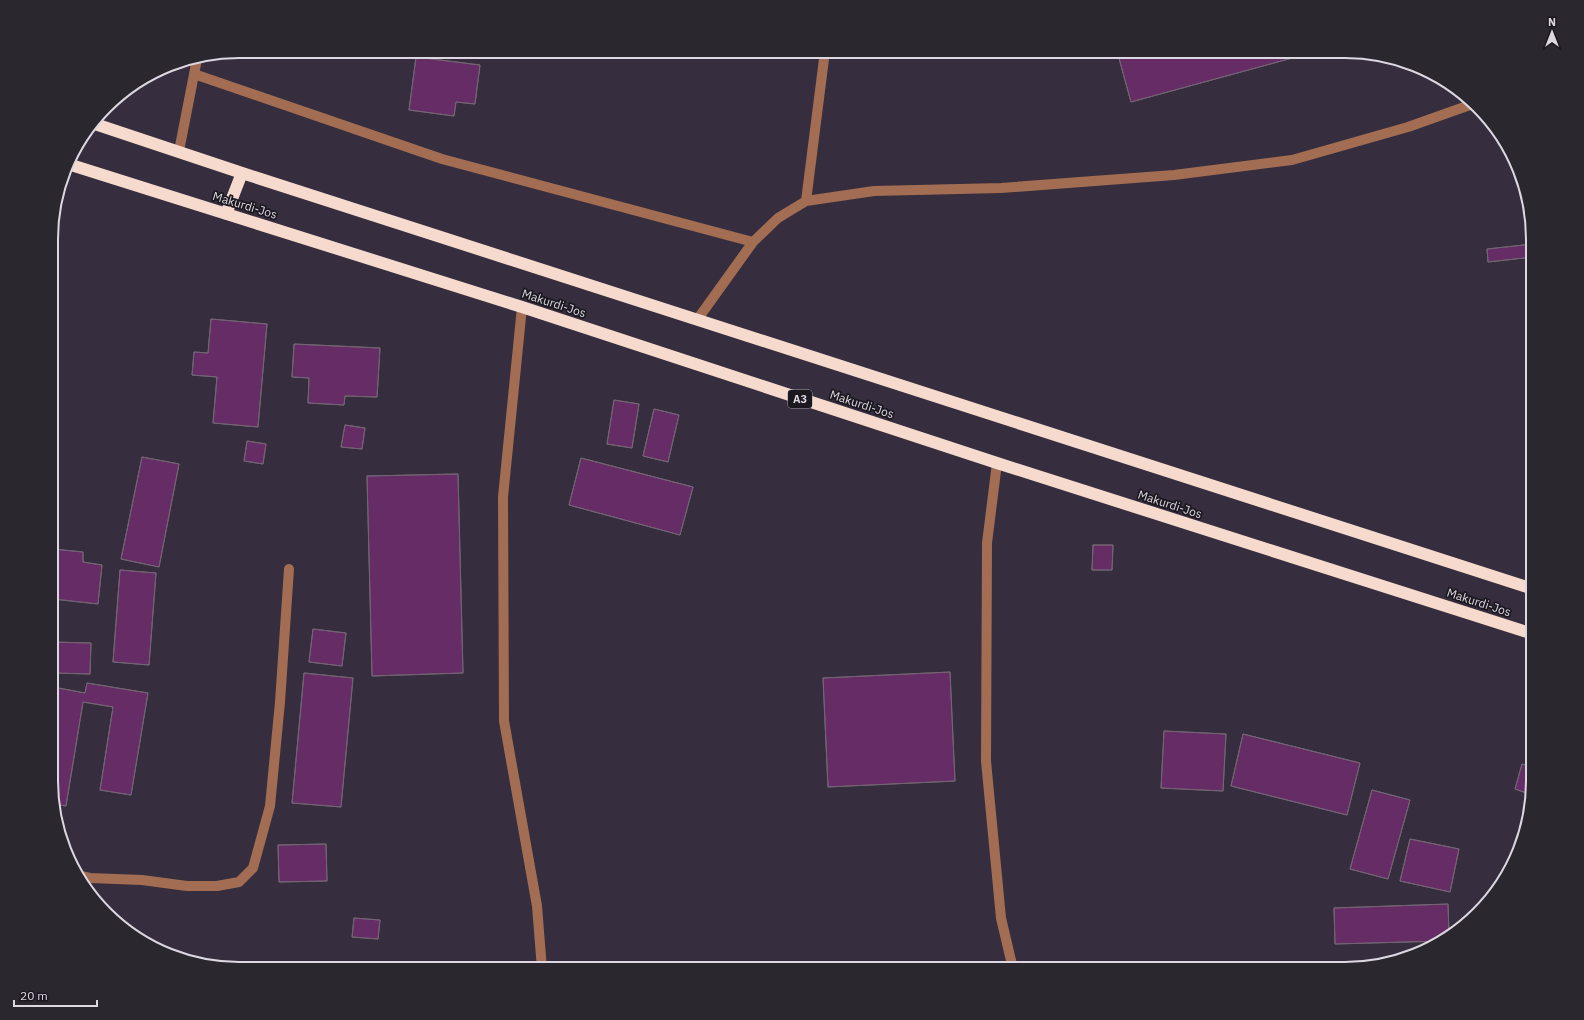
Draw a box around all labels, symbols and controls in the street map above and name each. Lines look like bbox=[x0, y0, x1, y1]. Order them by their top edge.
north arrow bbox=[1532, 12, 1572, 52]
text: N bbox=[1548, 15, 1556, 29]
street label: Makurdi-Jos bbox=[211, 188, 279, 222]
street label: Makurdi-Jos bbox=[520, 286, 588, 320]
street label: Makurdi-Jos bbox=[828, 387, 896, 421]
road number: A3 bbox=[788, 390, 812, 408]
street label: Makurdi-Jos bbox=[1136, 487, 1204, 521]
street label: Makurdi-Jos bbox=[1445, 585, 1513, 619]
scale bar bbox=[14, 982, 97, 1008]
text: 20 m bbox=[20, 988, 48, 1003]

